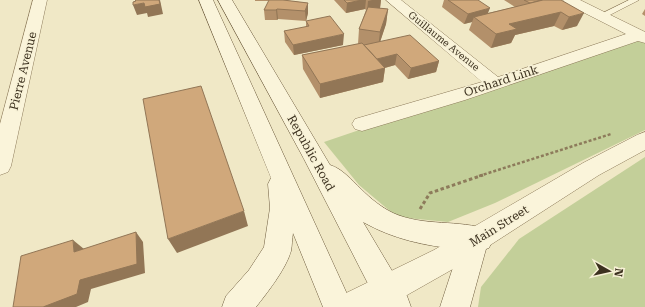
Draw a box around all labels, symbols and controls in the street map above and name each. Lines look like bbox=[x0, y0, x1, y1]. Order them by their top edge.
street label: Guillaume Avenue bbox=[406, 9, 482, 73]
street label: Pierre Avenue bbox=[6, 30, 40, 112]
street label: Orchard Link bbox=[462, 62, 540, 100]
street label: Republic Road bbox=[284, 113, 338, 194]
street label: Main Street bbox=[467, 202, 531, 250]
north arrow bbox=[589, 251, 629, 291]
text: N bbox=[611, 267, 625, 278]

